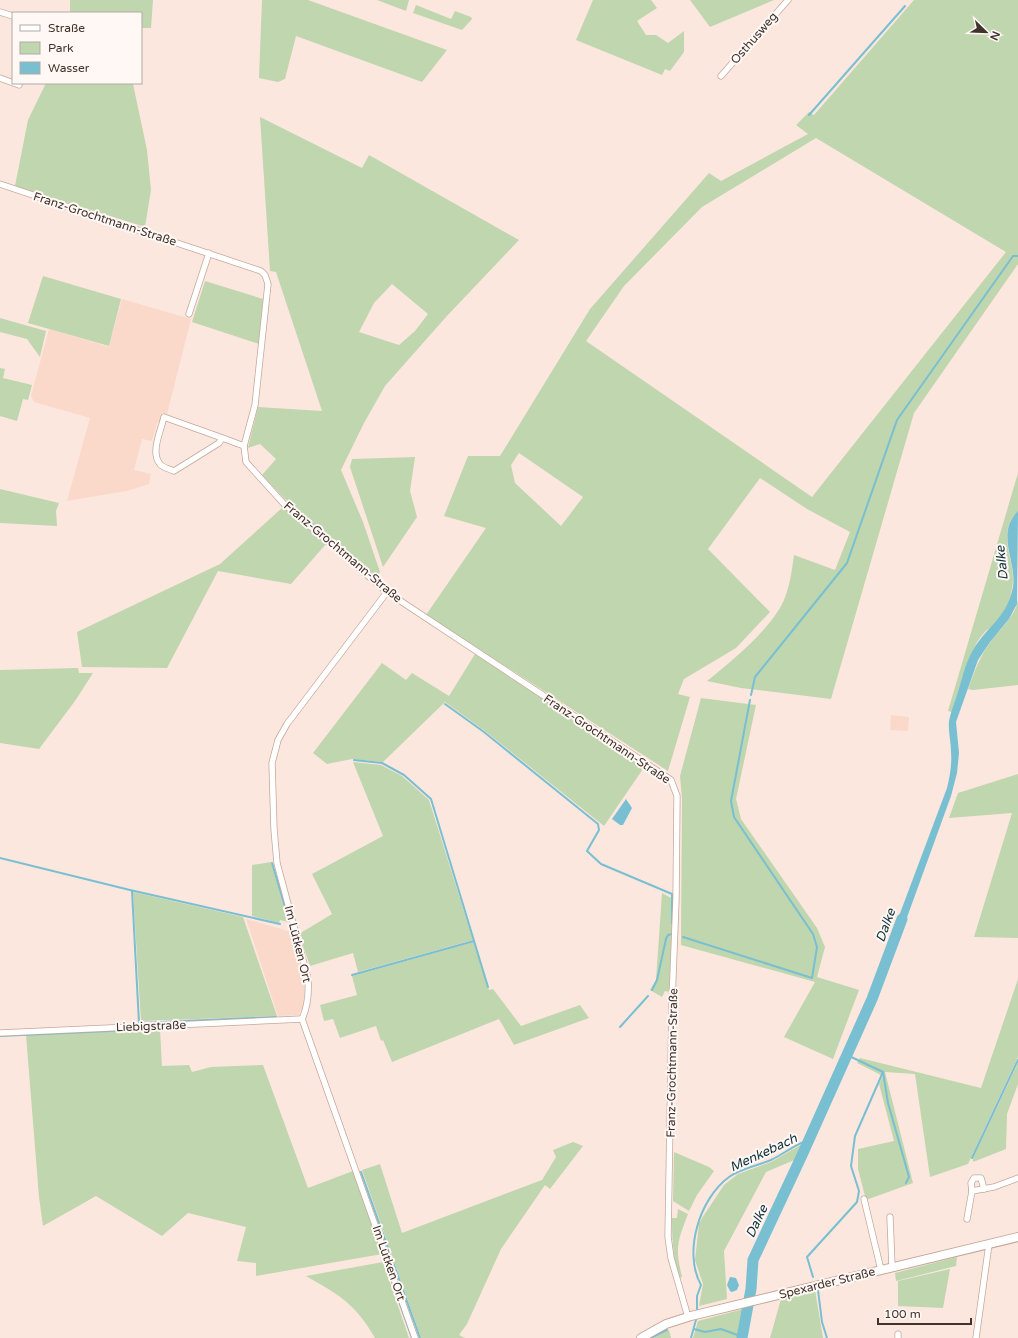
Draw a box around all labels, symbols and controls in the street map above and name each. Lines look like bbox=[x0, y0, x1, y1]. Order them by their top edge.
street label: Osthusweg bbox=[728, 9, 780, 67]
legend bbox=[12, 12, 142, 84]
north arrow bbox=[966, 12, 1006, 52]
text: Straße bbox=[48, 21, 85, 35]
text: N bbox=[987, 29, 1002, 42]
text: Park bbox=[48, 41, 74, 55]
text: Wasser bbox=[48, 61, 90, 75]
street label: Franz-Grochtmann-Straße bbox=[32, 189, 179, 249]
street label: Franz-Grochtmann-Straße bbox=[281, 499, 405, 606]
water label: Dalke bbox=[992, 544, 1012, 581]
street label: Franz-Grochtmann-Straße bbox=[541, 691, 673, 787]
street label: Im Lütken Ort bbox=[282, 904, 314, 984]
water label: Dalke bbox=[873, 906, 900, 944]
street label: Franz-Grochtmann-Straße bbox=[664, 988, 680, 1138]
street label: Liebigstraße bbox=[115, 1018, 187, 1034]
water label: Menkebach bbox=[727, 1130, 801, 1175]
water label: Dalke bbox=[742, 1202, 772, 1240]
street label: Im Lütken Ort bbox=[370, 1224, 409, 1303]
street label: Spexarder Straße bbox=[778, 1264, 877, 1302]
scale bar bbox=[878, 1300, 971, 1326]
text: 100 m bbox=[884, 1307, 921, 1321]

